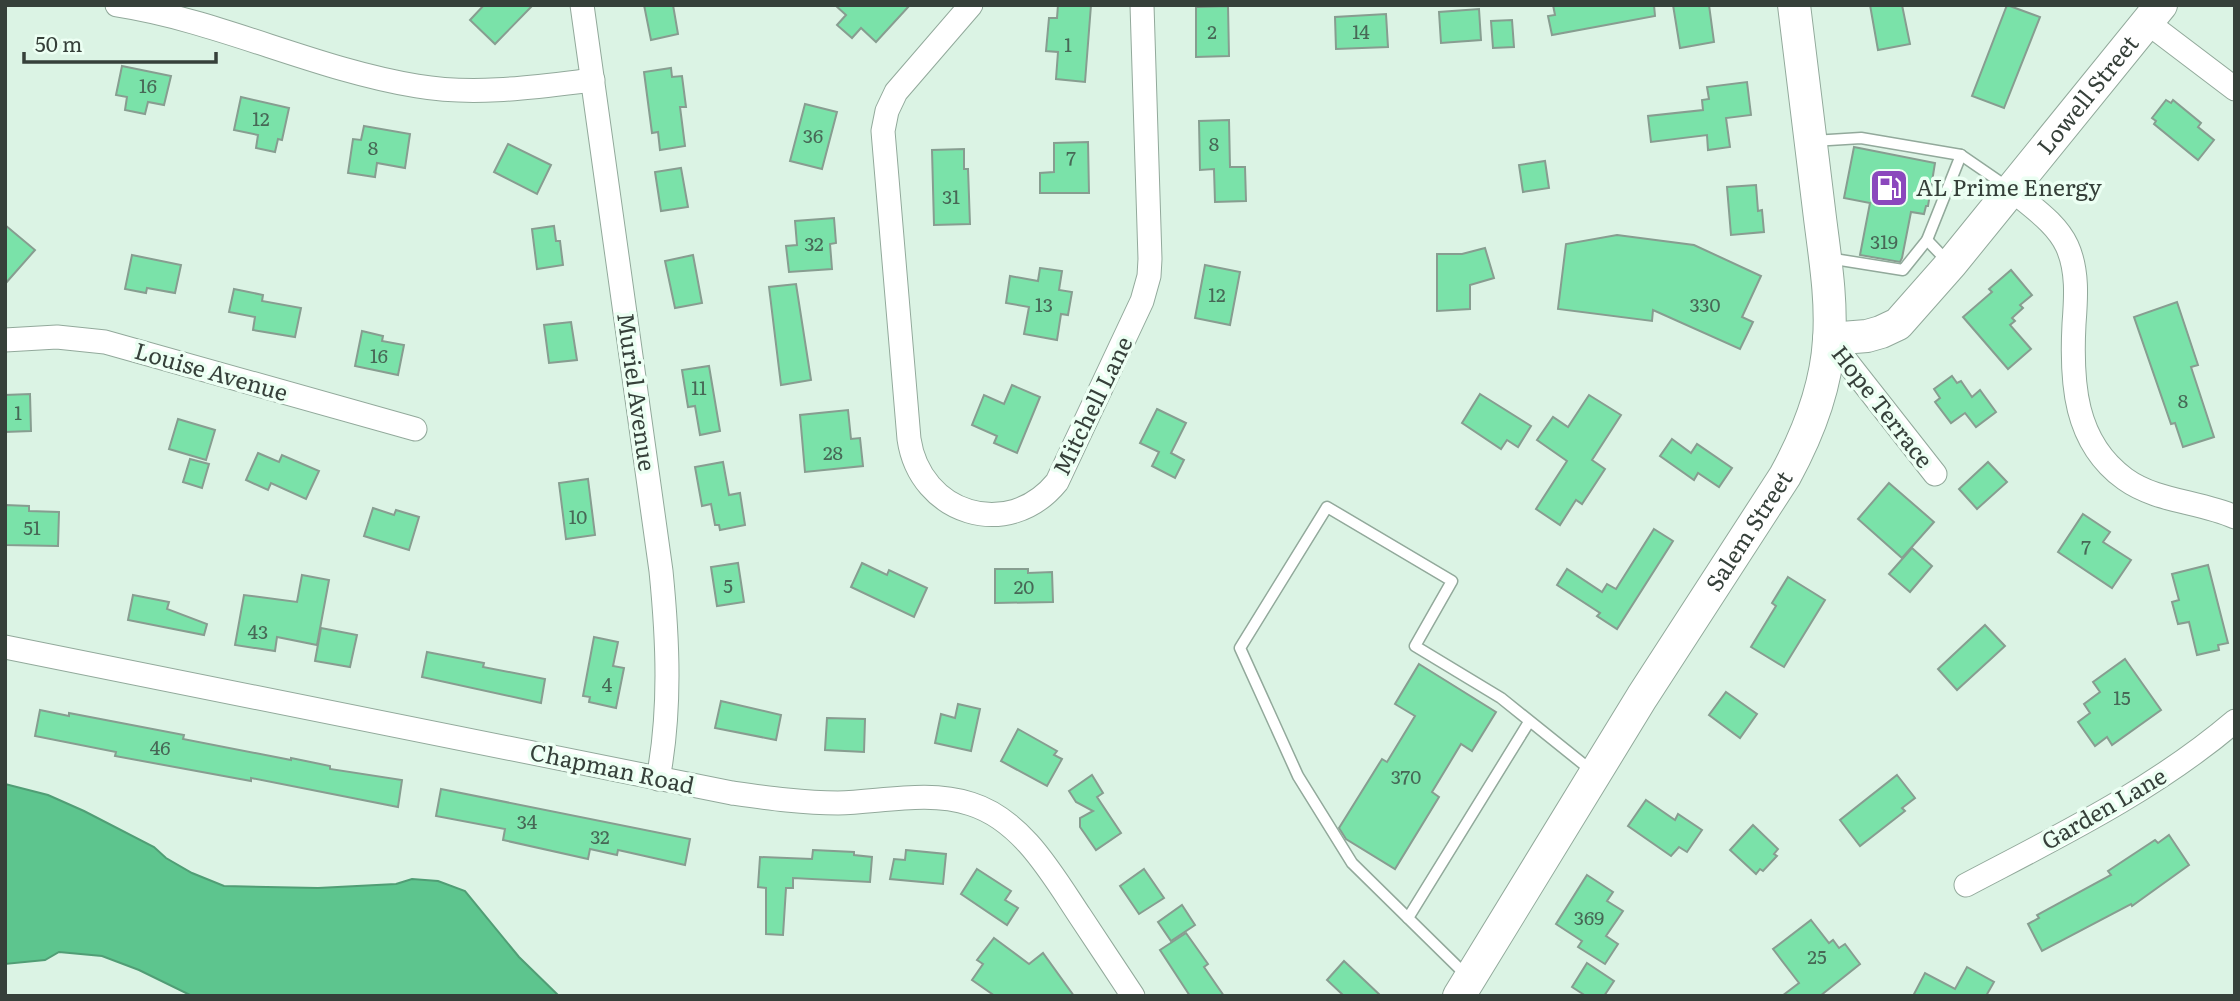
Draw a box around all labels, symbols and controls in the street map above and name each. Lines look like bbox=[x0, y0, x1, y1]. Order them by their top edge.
house number: 2 bbox=[1207, 17, 1217, 45]
house number: 14 bbox=[1352, 17, 1370, 45]
scale bar bbox=[24, 21, 217, 65]
street label: Lowell Street bbox=[2028, 26, 2146, 161]
text: 50 m bbox=[35, 27, 82, 58]
house number: 1 bbox=[1064, 30, 1072, 58]
house number: 16 bbox=[139, 71, 157, 99]
house number: 12 bbox=[252, 104, 270, 132]
house number: 36 bbox=[803, 121, 823, 149]
house number: 8 bbox=[1209, 129, 1219, 157]
house number: 8 bbox=[368, 133, 378, 161]
house number: 7 bbox=[1066, 143, 1076, 171]
fuel station icon: AL Prime Energy bbox=[1868, 167, 1910, 209]
place label: AL Prime Energy bbox=[1916, 169, 2102, 203]
house number: 31 bbox=[942, 182, 960, 210]
house number: 319 bbox=[1870, 227, 1898, 255]
house number: 32 bbox=[804, 229, 824, 257]
house number: 12 bbox=[1208, 280, 1226, 308]
house number: 13 bbox=[1035, 290, 1053, 318]
house number: 330 bbox=[1689, 290, 1721, 318]
street label: Muriel Avenue bbox=[610, 310, 666, 473]
street label: Mitchell Lane bbox=[1043, 330, 1140, 480]
street label: Louise Avenue bbox=[131, 332, 292, 408]
street label: Hope Terrace bbox=[1825, 337, 1942, 474]
house number: 16 bbox=[370, 341, 388, 369]
house number: 11 bbox=[691, 373, 707, 401]
house number: 8 bbox=[2178, 386, 2188, 414]
house number: 1 bbox=[14, 398, 22, 426]
house number: 28 bbox=[823, 438, 843, 466]
street label: Salem Street bbox=[1696, 462, 1800, 597]
house number: 10 bbox=[569, 502, 587, 530]
house number: 51 bbox=[23, 513, 41, 541]
house number: 7 bbox=[2081, 532, 2091, 560]
house number: 5 bbox=[723, 571, 733, 599]
house number: 20 bbox=[1014, 572, 1034, 600]
house number: 43 bbox=[248, 617, 268, 645]
house number: 4 bbox=[602, 670, 613, 698]
house number: 15 bbox=[2113, 683, 2131, 711]
house number: 46 bbox=[150, 733, 170, 761]
street label: Chapman Road bbox=[527, 733, 698, 801]
street label: Garden Lane bbox=[2034, 758, 2172, 857]
house number: 370 bbox=[1391, 762, 1421, 790]
house number: 34 bbox=[517, 807, 538, 835]
house number: 32 bbox=[590, 822, 610, 850]
house number: 369 bbox=[1574, 903, 1604, 931]
house number: 25 bbox=[1807, 942, 1827, 970]

